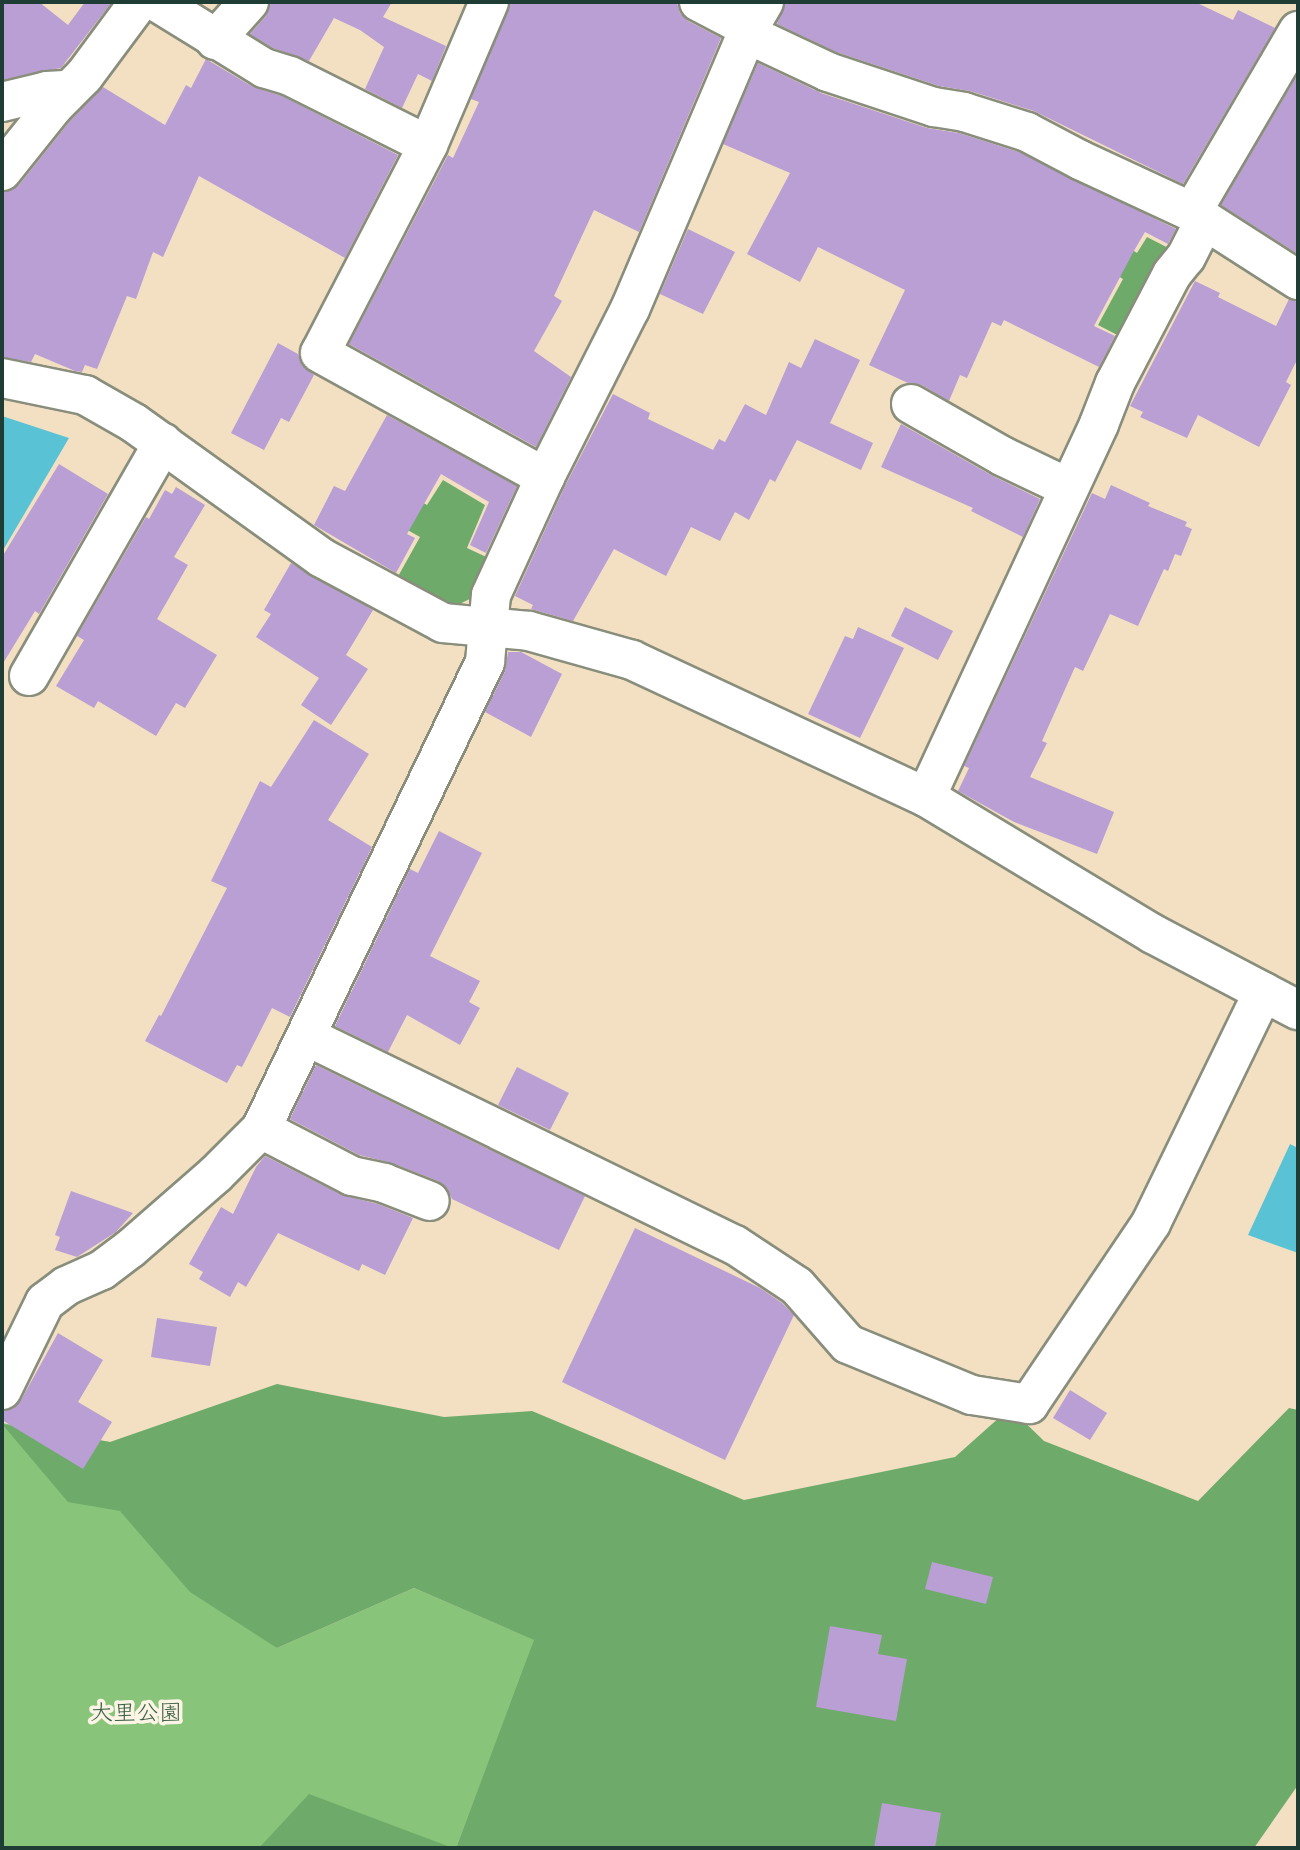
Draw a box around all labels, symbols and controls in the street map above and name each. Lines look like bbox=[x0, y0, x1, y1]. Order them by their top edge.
park label: 大里公園 bbox=[90, 1702, 182, 1730]

